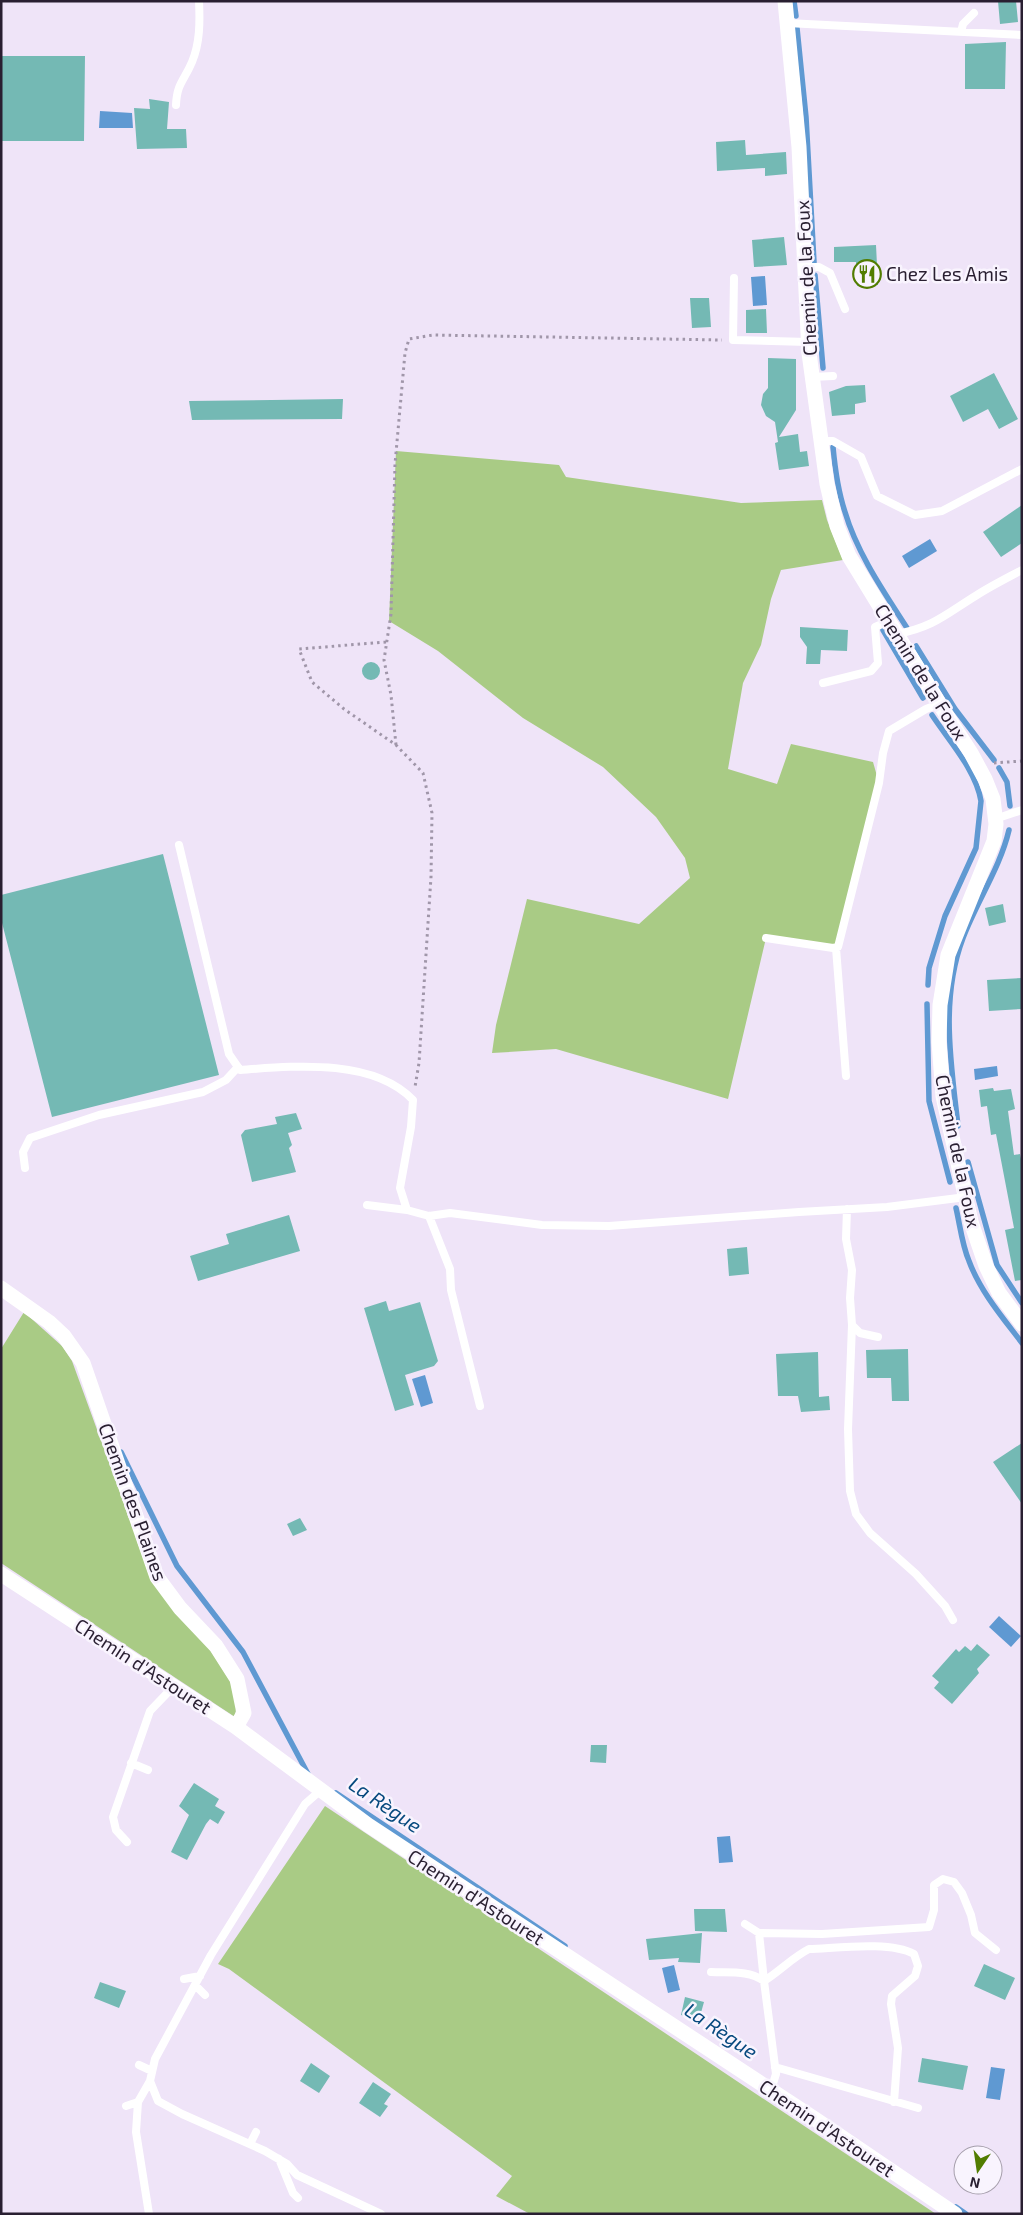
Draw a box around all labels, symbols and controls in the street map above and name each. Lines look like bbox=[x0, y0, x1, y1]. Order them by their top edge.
street label: Chemin de la Foux bbox=[790, 200, 821, 356]
restaurant icon: Chez Les Amis bbox=[852, 259, 882, 289]
place label: Chez Les Amis bbox=[886, 262, 1008, 285]
street label: Chemin de la Foux bbox=[870, 600, 972, 744]
street label: Chemin de la Foux bbox=[931, 1072, 986, 1230]
street label: Chemin des Plaines bbox=[94, 1420, 173, 1584]
street label: Chemin d'Astouret bbox=[71, 1613, 216, 1718]
water label: La Règue bbox=[345, 1771, 427, 1837]
street label: Chemin d'Astouret bbox=[404, 1844, 549, 1949]
water label: La Règue bbox=[681, 1997, 763, 2063]
street label: Chemin d'Astouret bbox=[755, 2074, 899, 2181]
north arrow bbox=[953, 2145, 1003, 2195]
text: N bbox=[968, 2174, 982, 2193]

